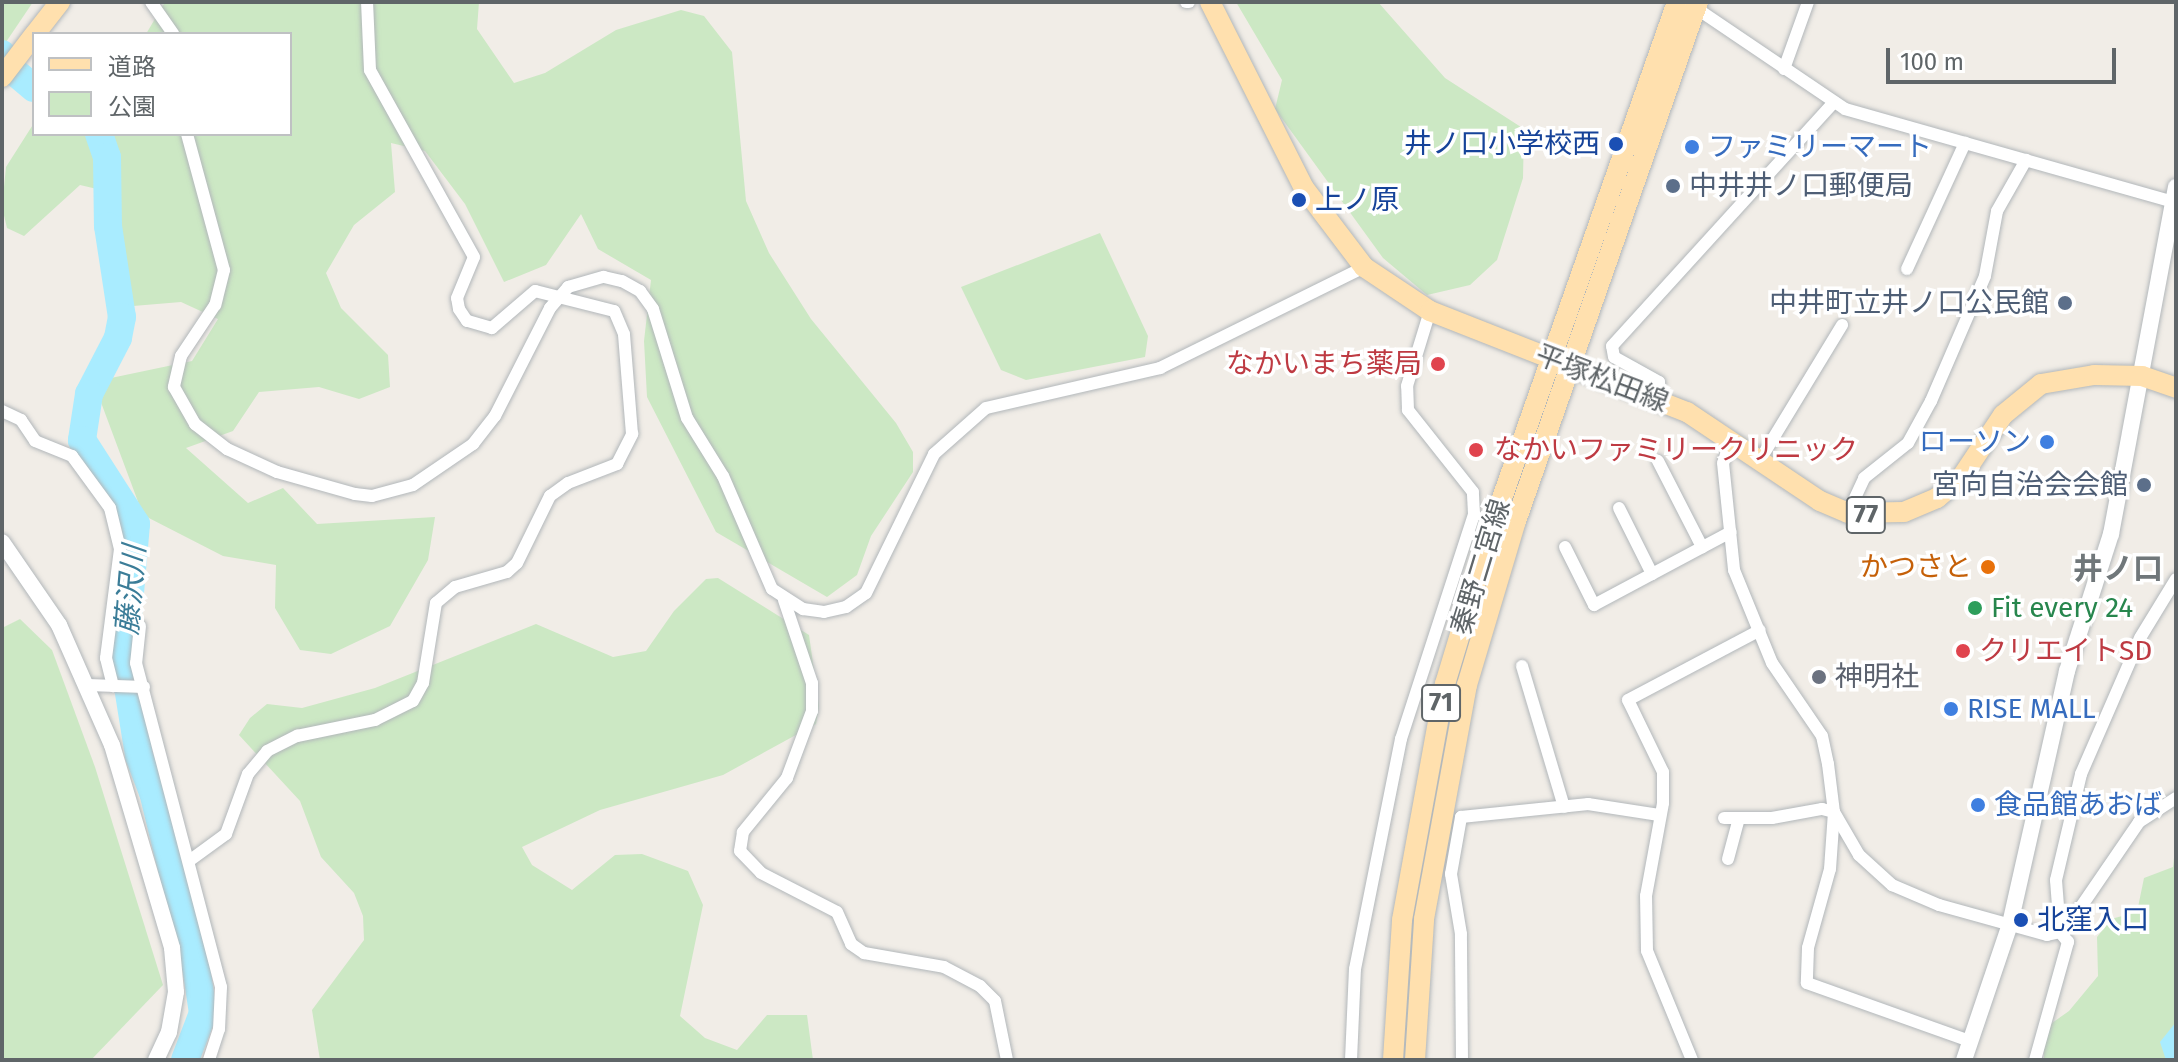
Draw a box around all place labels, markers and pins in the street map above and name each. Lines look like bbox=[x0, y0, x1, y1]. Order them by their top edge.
place label: 井ノ口小学校西 bbox=[1404, 127, 1600, 161]
place label: ファミリーマート bbox=[1708, 130, 1932, 164]
marker: 井ノ口小学校西 bbox=[1607, 135, 1625, 153]
marker: ファミリーマート bbox=[1683, 138, 1701, 156]
place label: 中井井ノ口郵便局 bbox=[1689, 169, 1913, 203]
marker: 中井井ノ口郵便局 bbox=[1664, 177, 1682, 195]
place label: 上ノ原 bbox=[1315, 183, 1399, 217]
marker: 上ノ原 bbox=[1290, 191, 1308, 209]
place label: 中井町立井ノ口公民館 bbox=[1769, 286, 2049, 320]
marker: 中井町立井ノ口公民館 bbox=[2056, 294, 2074, 312]
place label: なかいまち薬局 bbox=[1226, 347, 1422, 381]
marker: なかいまち薬局 bbox=[1429, 355, 1447, 373]
place label: ローソン bbox=[1919, 425, 2031, 459]
place label: なかいファミリークリニック bbox=[1494, 433, 1858, 467]
marker: ローソン bbox=[2038, 433, 2056, 451]
marker: なかいファミリークリニック bbox=[1465, 439, 1487, 461]
place label: 宮向自治会会館 bbox=[1932, 468, 2128, 502]
marker: 宮向自治会会館 bbox=[2135, 476, 2153, 494]
place label: かつさと bbox=[1860, 550, 1972, 584]
marker: かつさと bbox=[1979, 558, 1997, 576]
place label: Fit every 24 bbox=[1991, 591, 2133, 625]
marker: Fit every 24 bbox=[1966, 599, 1984, 617]
place label: クリエイトSD bbox=[1979, 634, 2152, 668]
marker: クリエイトSD bbox=[1954, 642, 1972, 660]
place label: 神明社 bbox=[1835, 660, 1919, 694]
marker: 神明社 bbox=[1810, 668, 1828, 686]
place label: RISE MALL bbox=[1967, 692, 2096, 726]
marker: RISE MALL bbox=[1942, 700, 1960, 718]
place label: 食品館あおば bbox=[1994, 788, 2162, 822]
marker: 食品館あおば bbox=[1969, 796, 1987, 814]
place label: 北窪入口 bbox=[2037, 903, 2149, 937]
marker: 北窪入口 bbox=[2012, 911, 2030, 929]

